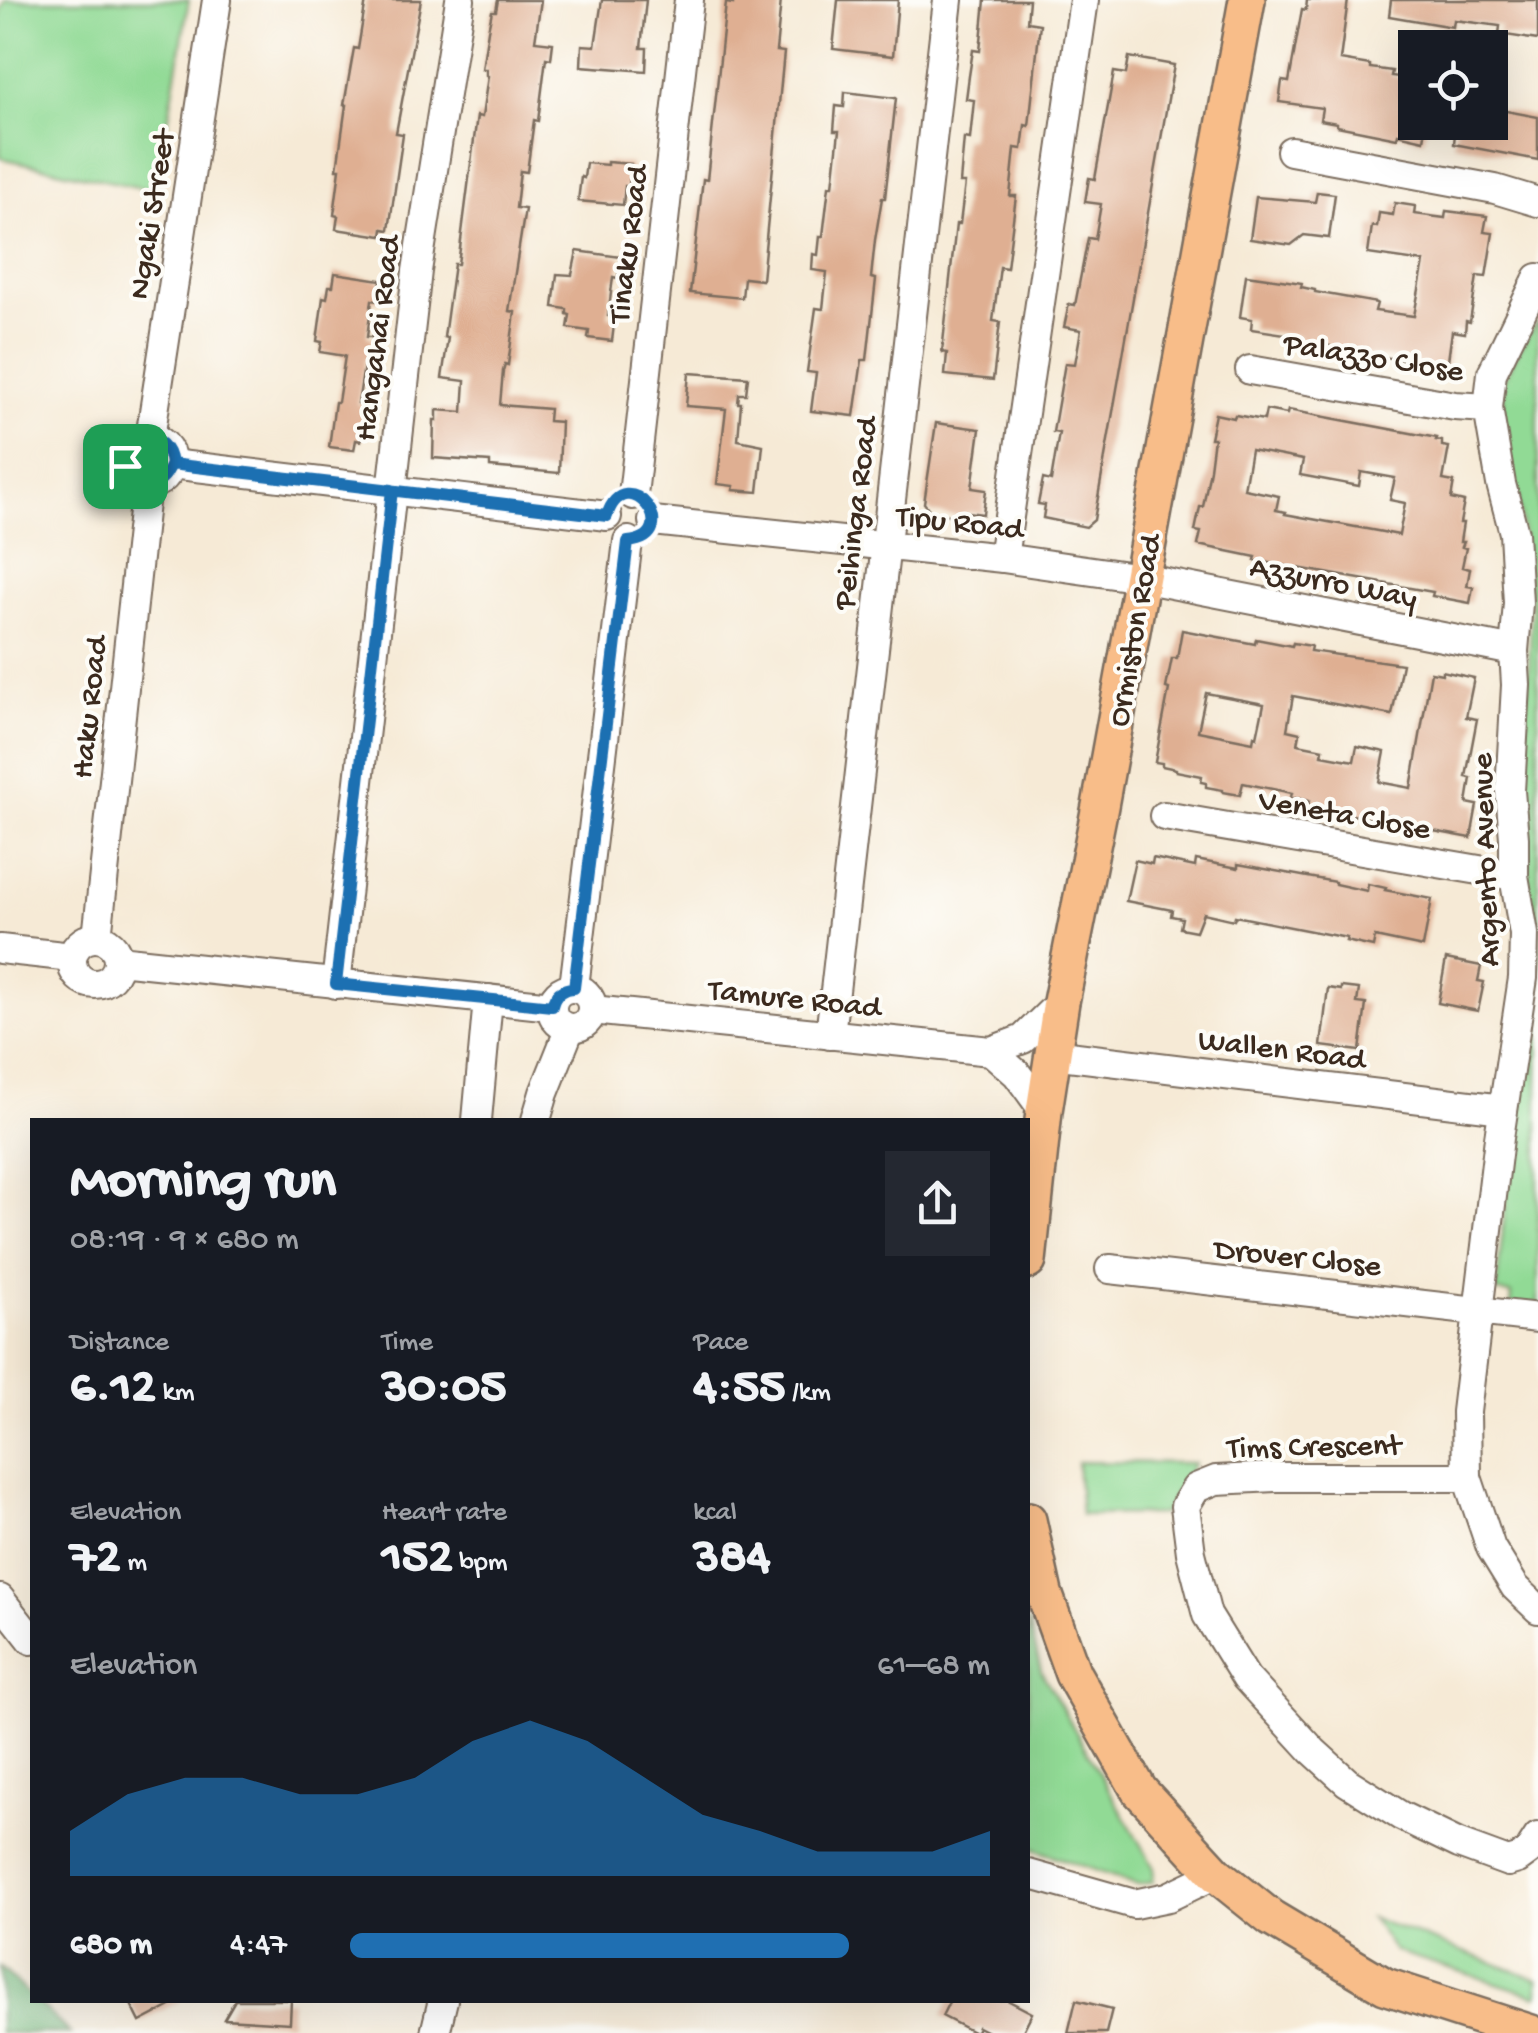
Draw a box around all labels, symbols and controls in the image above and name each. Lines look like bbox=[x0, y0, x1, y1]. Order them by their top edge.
map controls bbox=[1398, 30, 1508, 140]
button: locate bbox=[1398, 30, 1508, 140]
street label: Ngaki Street bbox=[122, 124, 187, 302]
street label: Tinaku Road bbox=[602, 161, 660, 328]
street label: Hangahai Road bbox=[349, 232, 412, 443]
street label: Palazzo Close bbox=[1279, 327, 1467, 393]
street label: Peihinga Road bbox=[827, 413, 889, 613]
pin bbox=[83, 424, 168, 509]
icon: arrive bbox=[98, 439, 153, 494]
street label: Tipu Road bbox=[892, 499, 1027, 551]
street label: Ormiston Road bbox=[1101, 530, 1173, 730]
street label: Azzurro Way bbox=[1246, 550, 1420, 620]
street label: Haku Road bbox=[66, 632, 119, 781]
street label: Argento Avenue bbox=[1465, 752, 1511, 967]
street label: Veneta Close bbox=[1254, 783, 1433, 851]
street label: Tamure Road bbox=[704, 973, 885, 1029]
street label: Wallen Road bbox=[1196, 1023, 1369, 1081]
button: share bbox=[885, 1151, 990, 1256]
text: Morning run bbox=[70, 1152, 336, 1216]
text: 08:19 · 9 × 680 m bbox=[70, 1222, 299, 1260]
street label: Drover Close bbox=[1210, 1232, 1383, 1288]
text: Distance bbox=[70, 1327, 169, 1360]
text: Time bbox=[382, 1327, 433, 1360]
text: Pace bbox=[693, 1327, 748, 1360]
text: 6.12 bbox=[70, 1360, 156, 1419]
text: 30:05 bbox=[382, 1360, 506, 1419]
text: 4:55 bbox=[693, 1360, 785, 1419]
text: km bbox=[156, 1377, 195, 1410]
text: /km bbox=[785, 1377, 831, 1410]
street label: Tims Crescent bbox=[1225, 1428, 1404, 1470]
text: Elevation bbox=[70, 1497, 181, 1530]
text: Heart rate bbox=[382, 1497, 507, 1530]
text: kcal bbox=[693, 1497, 737, 1530]
text: 72 bbox=[70, 1530, 121, 1589]
text: 152 bbox=[382, 1530, 453, 1589]
text: 384 bbox=[693, 1530, 770, 1589]
text: m bbox=[121, 1547, 147, 1580]
text: bpm bbox=[453, 1547, 508, 1580]
text: Elevation bbox=[70, 1648, 197, 1686]
text: 61–68 m bbox=[877, 1648, 990, 1686]
text: 680 m bbox=[70, 1927, 152, 1965]
text: 4:47 bbox=[230, 1927, 287, 1965]

